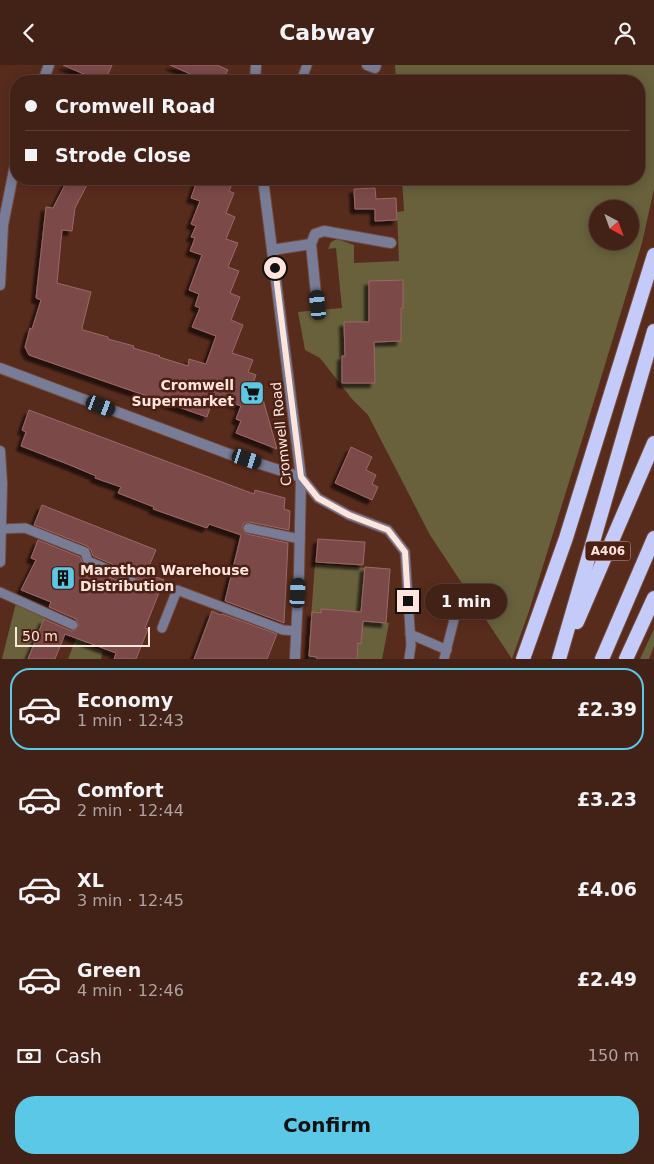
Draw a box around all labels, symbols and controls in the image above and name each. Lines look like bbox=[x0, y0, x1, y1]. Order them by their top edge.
icon: back bbox=[15, 19, 43, 47]
icon: person bbox=[611, 19, 639, 47]
text: Cabway bbox=[279, 20, 375, 45]
text: Cromwell Road bbox=[55, 95, 215, 117]
text: Strode Close bbox=[55, 144, 191, 166]
north arrow bbox=[589, 200, 639, 250]
map controls bbox=[589, 200, 639, 250]
route start bbox=[264, 257, 286, 279]
car bbox=[308, 289, 327, 321]
place label: Cromwell Supermarket bbox=[131, 377, 234, 409]
supermarket icon: Cromwell Supermarket bbox=[239, 380, 265, 406]
street label: Cromwell Road bbox=[268, 381, 294, 487]
car bbox=[84, 394, 117, 418]
car bbox=[230, 447, 263, 471]
road number: A406 bbox=[586, 541, 630, 561]
place label: Marathon Warehouse Distribution bbox=[80, 562, 249, 594]
building icon: Marathon Warehouse Distribution bbox=[50, 565, 76, 591]
car bbox=[289, 578, 306, 608]
callout: 1 min bbox=[426, 583, 508, 619]
route end bbox=[397, 590, 419, 612]
text: 1 min bbox=[441, 592, 491, 611]
scale bar bbox=[15, 624, 150, 647]
text: 50 m bbox=[22, 628, 58, 644]
icon: car bbox=[17, 687, 62, 732]
text: Economy bbox=[77, 689, 173, 711]
text: £2.39 bbox=[577, 698, 637, 720]
text: 1 min · 12:43 bbox=[77, 711, 184, 730]
icon: car bbox=[17, 777, 62, 822]
text: Comfort bbox=[77, 779, 164, 801]
text: £3.23 bbox=[577, 788, 637, 810]
text: 2 min · 12:44 bbox=[77, 801, 184, 820]
icon: car bbox=[17, 867, 62, 912]
text: XL bbox=[77, 869, 104, 891]
text: £4.06 bbox=[577, 878, 637, 900]
text: 3 min · 12:45 bbox=[77, 891, 184, 910]
icon: car bbox=[17, 957, 62, 1002]
text: Green bbox=[77, 959, 141, 981]
text: £2.49 bbox=[577, 968, 637, 990]
text: 4 min · 12:46 bbox=[77, 981, 184, 1000]
icon: cash bbox=[15, 1042, 43, 1070]
text: Cash bbox=[55, 1045, 102, 1067]
text: 150 m bbox=[588, 1046, 639, 1065]
button: Confirm bbox=[15, 1096, 639, 1154]

